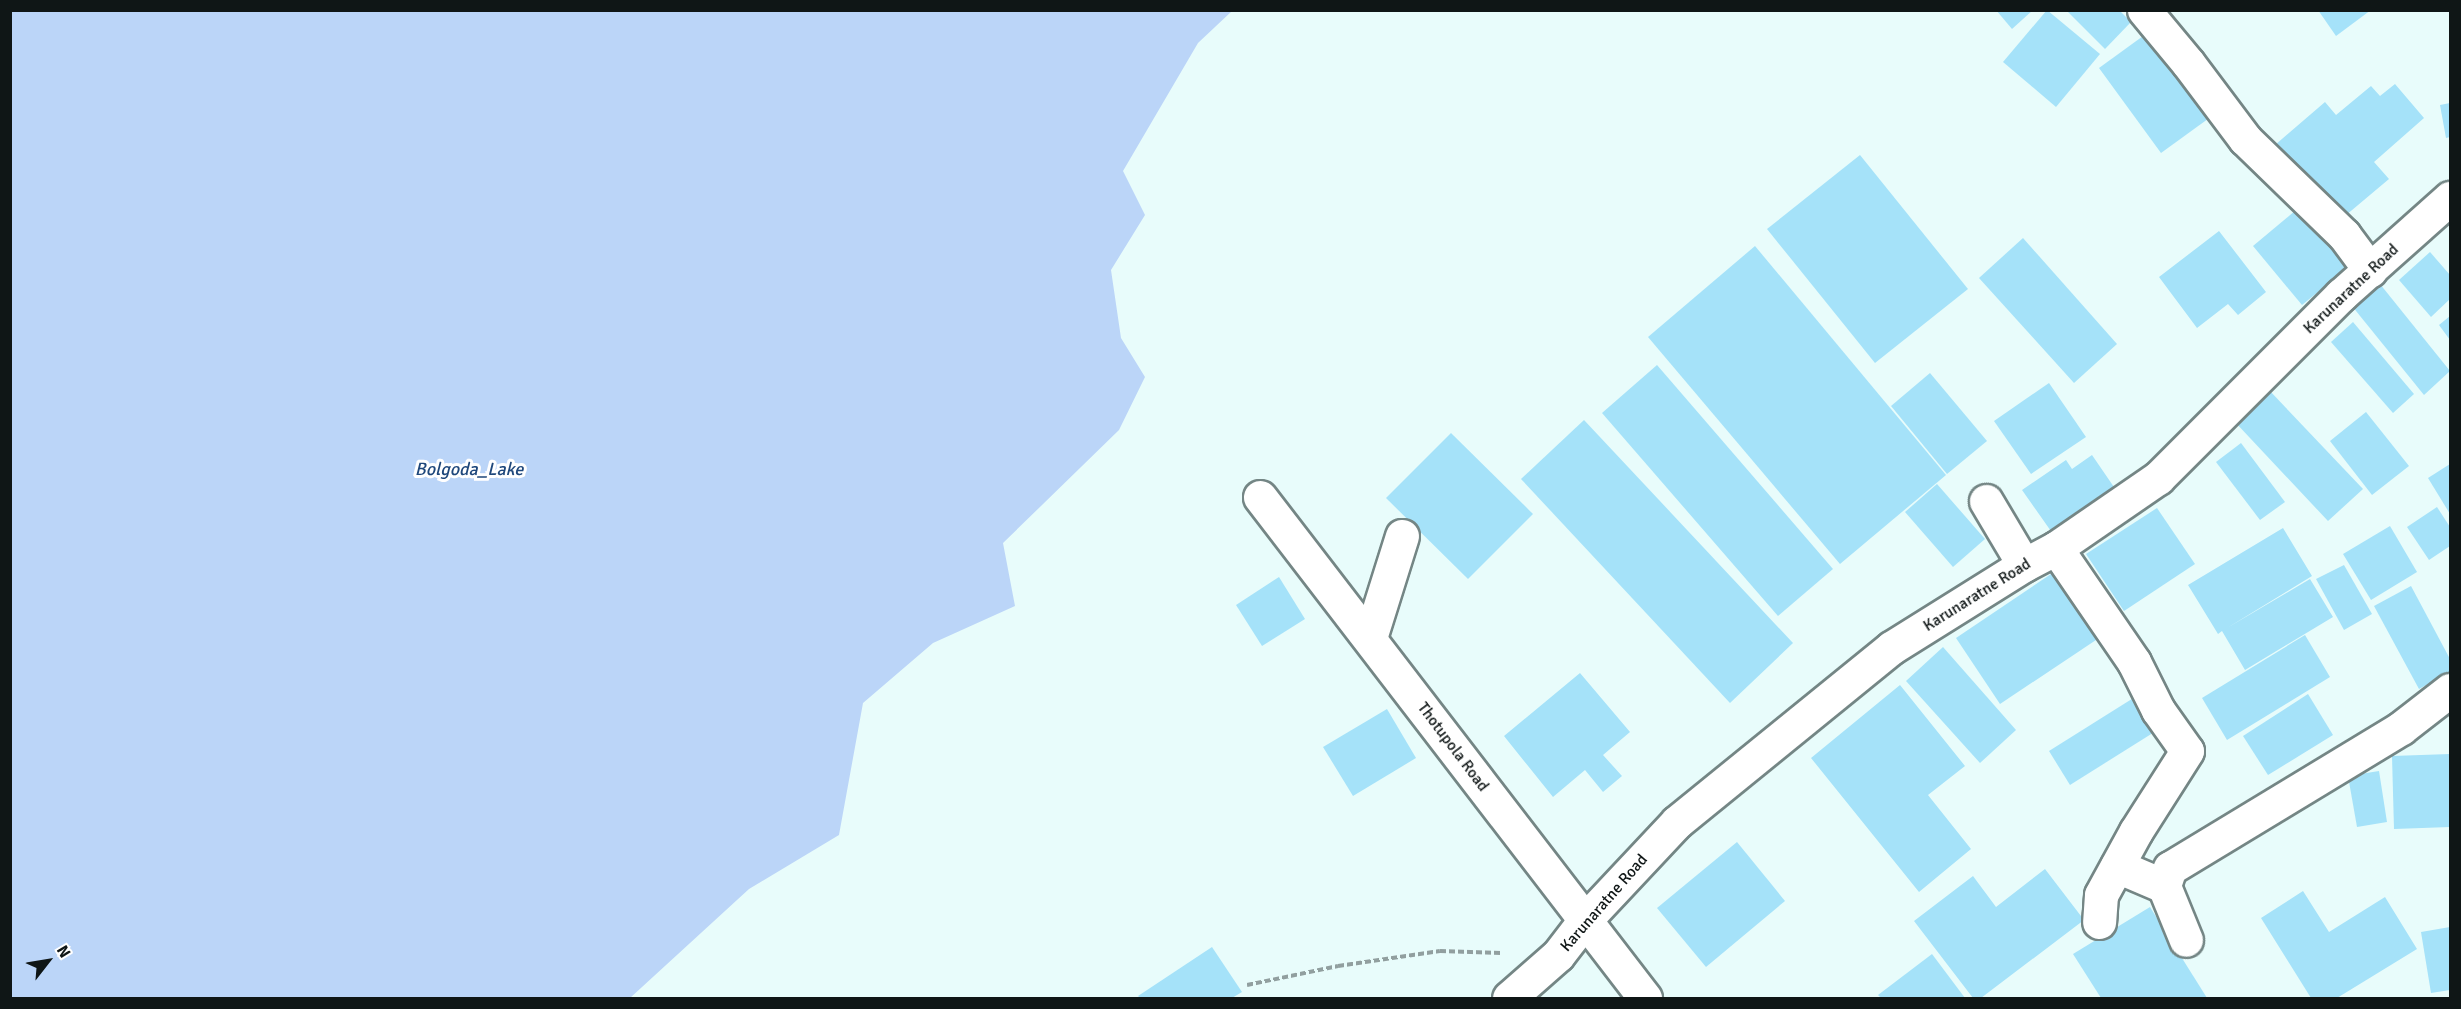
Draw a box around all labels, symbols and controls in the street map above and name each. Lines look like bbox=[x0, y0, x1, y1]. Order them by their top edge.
street label: Karunaratne Road bbox=[2299, 240, 2403, 338]
water label: Bolgoda_Lake bbox=[415, 458, 523, 480]
street label: Karunaratne Road bbox=[1920, 554, 2034, 636]
street label: Thotupola Road bbox=[1413, 699, 1493, 795]
street label: Karunaratne Road bbox=[1556, 850, 1652, 956]
north arrow bbox=[18, 931, 78, 991]
text: N bbox=[52, 942, 75, 962]

